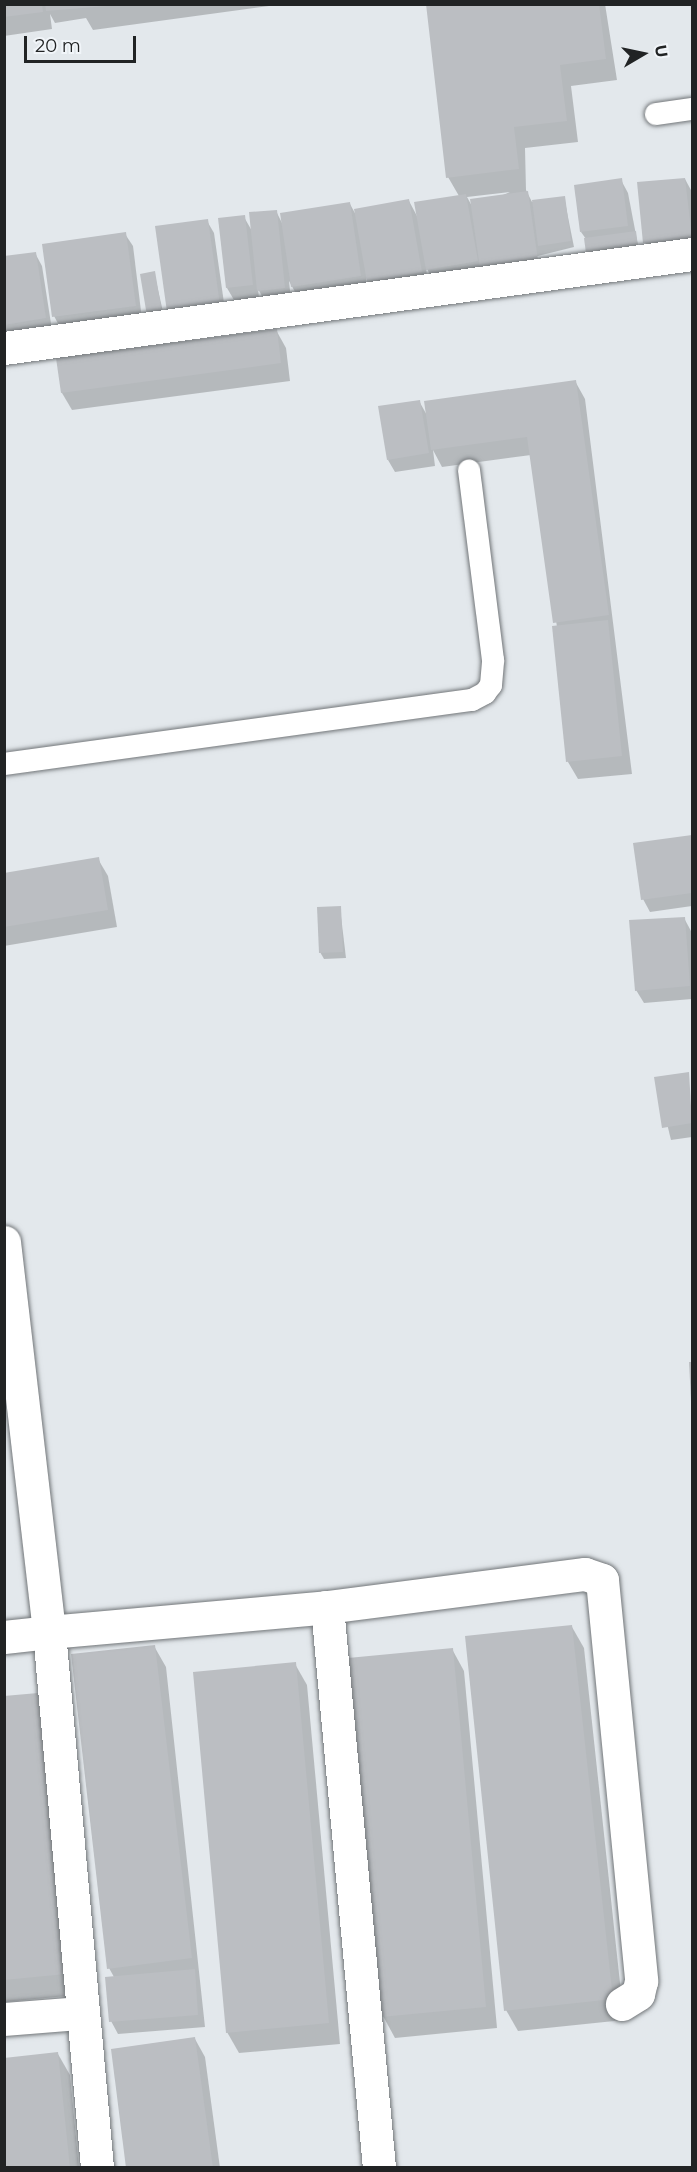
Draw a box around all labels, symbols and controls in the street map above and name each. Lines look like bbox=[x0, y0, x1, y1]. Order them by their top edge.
scale bar bbox=[27, 24, 140, 62]
north arrow bbox=[613, 24, 673, 84]
text: 20 m bbox=[35, 35, 81, 57]
text: U bbox=[651, 43, 672, 59]

